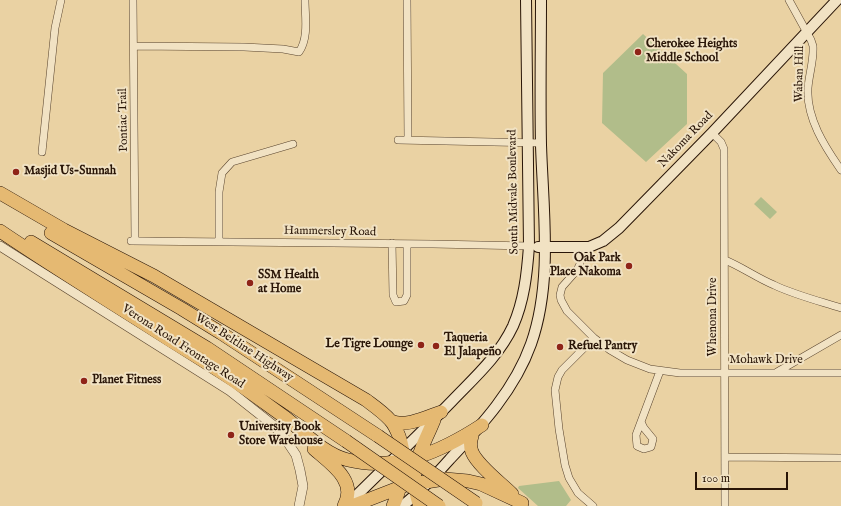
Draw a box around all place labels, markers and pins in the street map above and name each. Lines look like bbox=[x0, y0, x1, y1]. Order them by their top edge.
place label: Cherokee Heights Middle School bbox=[646, 38, 737, 66]
marker: Cherokee Heights Middle School bbox=[633, 47, 643, 57]
place label: Masjid Us-Sunnah bbox=[24, 165, 116, 179]
marker: Masjid Us-Sunnah bbox=[11, 167, 21, 177]
place label: Oak Park Place Nakoma bbox=[550, 252, 621, 280]
marker: Oak Park Place Nakoma bbox=[624, 261, 634, 271]
place label: SSM Health at Home bbox=[258, 269, 319, 297]
marker: SSM Health at Home bbox=[245, 278, 255, 288]
place label: Taqueria El Jalapeño bbox=[444, 332, 501, 360]
place label: Le Tigre Lounge bbox=[326, 338, 413, 352]
marker: Le Tigre Lounge bbox=[416, 340, 426, 350]
place label: Refuel Pantry bbox=[568, 340, 637, 354]
marker: Taqueria El Jalapeño bbox=[431, 341, 441, 351]
marker: Refuel Pantry bbox=[555, 342, 565, 352]
place label: Planet Fitness bbox=[92, 374, 161, 388]
marker: Planet Fitness bbox=[79, 376, 89, 386]
place label: University Book Store Warehouse bbox=[239, 421, 323, 449]
marker: University Book Store Warehouse bbox=[226, 430, 236, 440]

